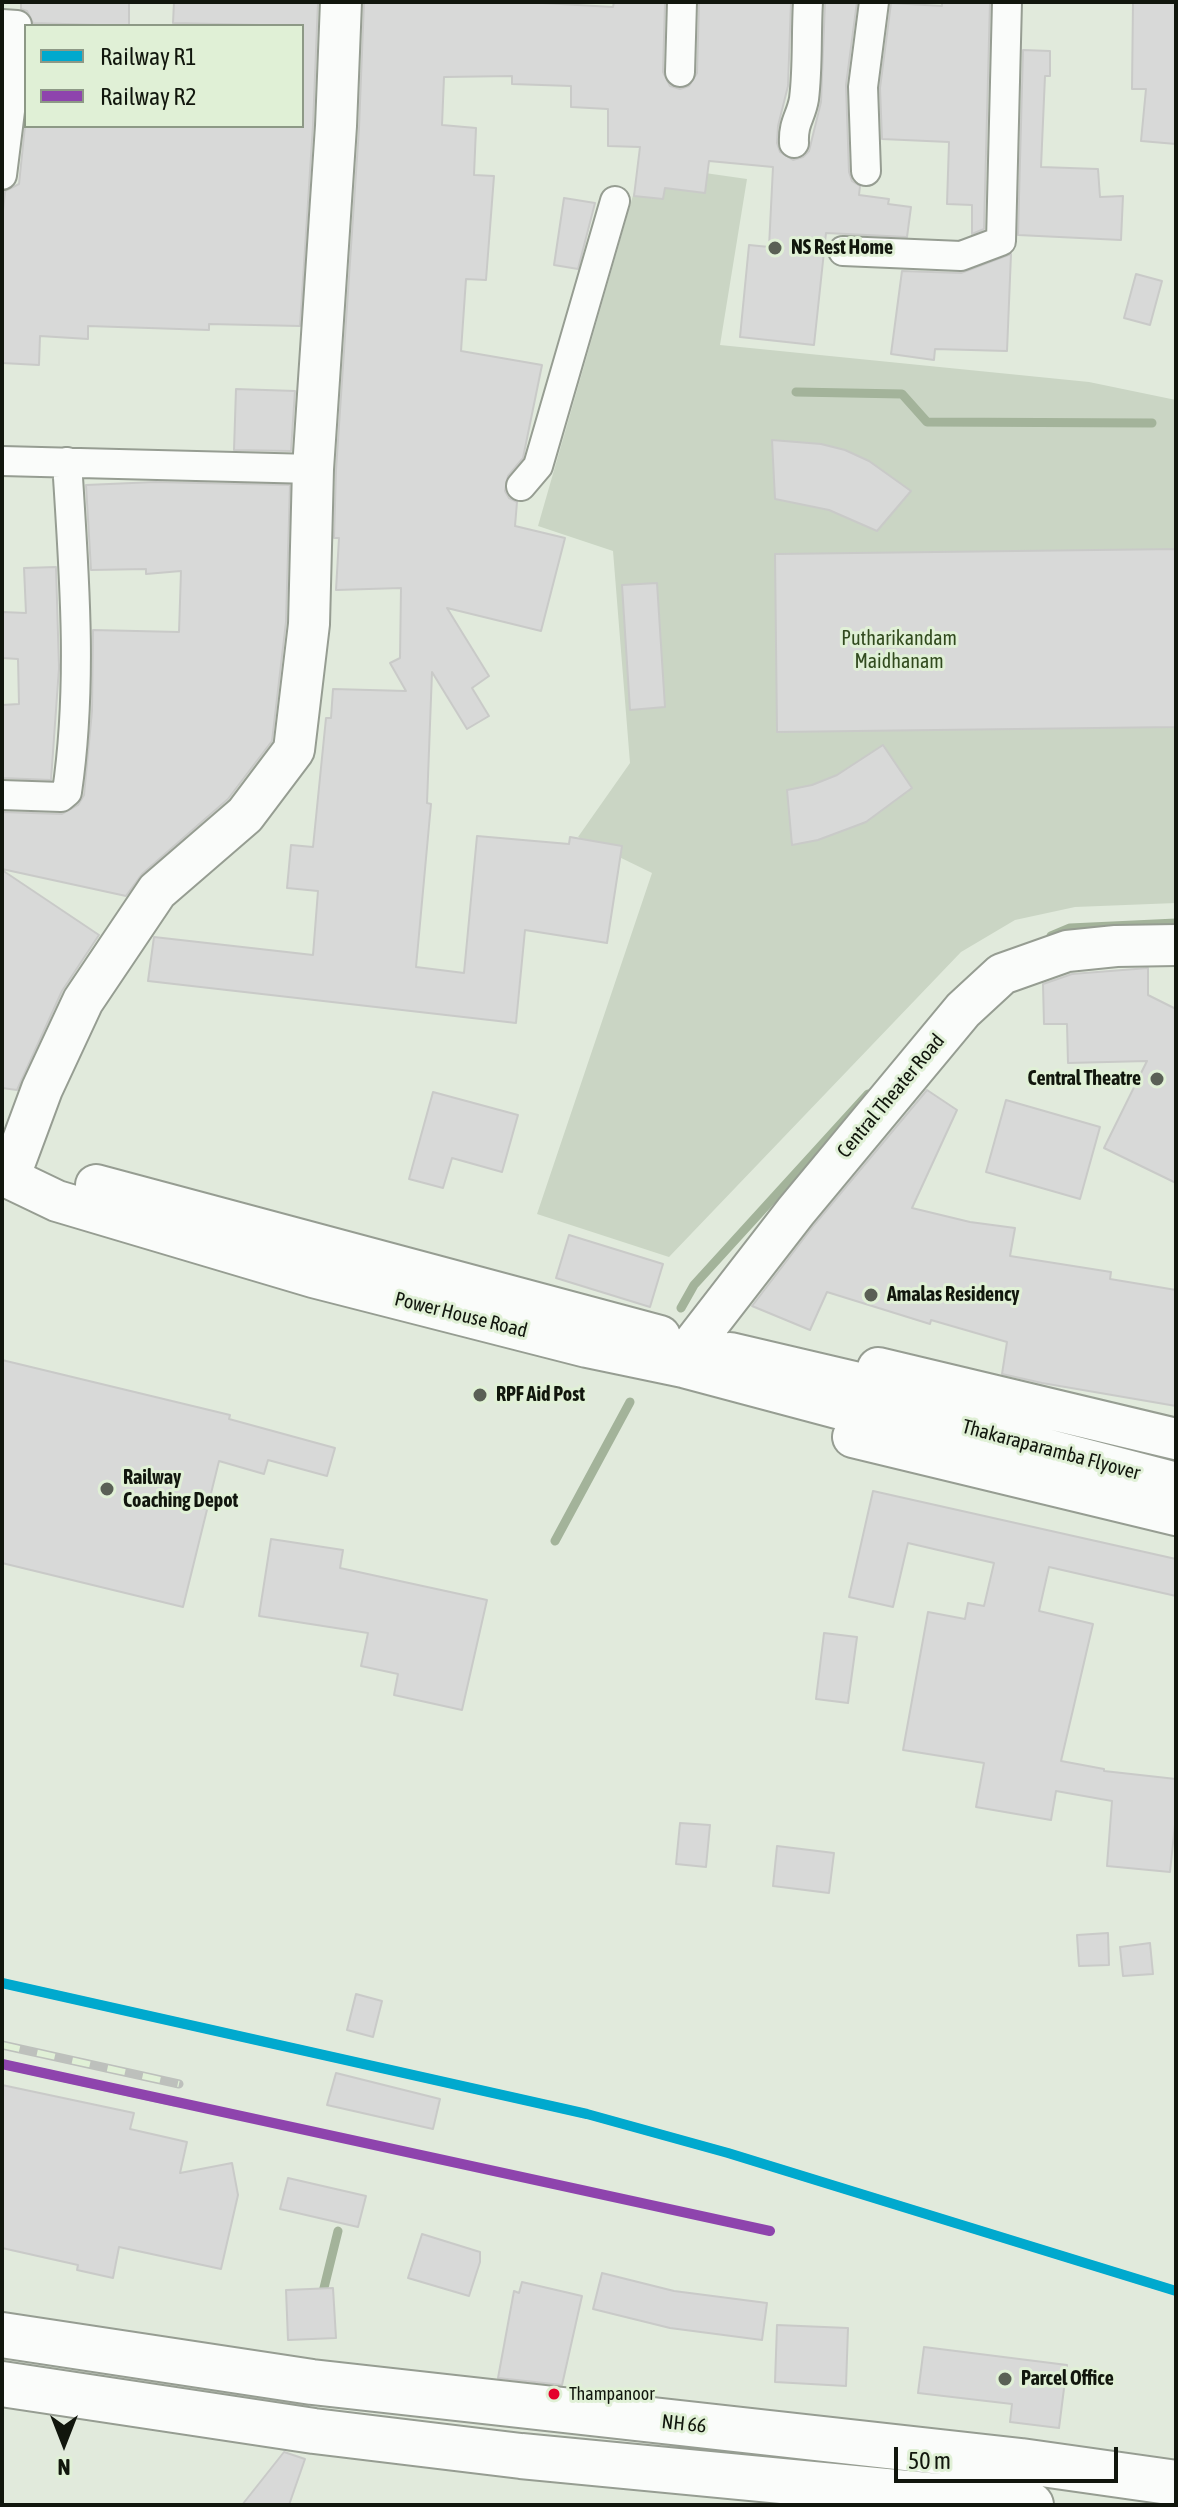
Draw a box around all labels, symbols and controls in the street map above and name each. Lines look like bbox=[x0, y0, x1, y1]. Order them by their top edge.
legend bbox=[24, 24, 304, 128]
text: Railway R1 bbox=[100, 43, 197, 70]
text: Railway R2 bbox=[100, 83, 197, 110]
place label: NS Rest Home bbox=[791, 236, 893, 260]
marker: NS Rest Home bbox=[766, 239, 784, 257]
park label: Putharikandam Maidhanam bbox=[841, 627, 957, 674]
street label: Central Theater Road bbox=[832, 1029, 950, 1163]
place label: Central Theatre bbox=[1027, 1067, 1141, 1091]
marker: Central Theatre bbox=[1148, 1070, 1166, 1088]
place label: Amalas Residency bbox=[887, 1283, 1020, 1307]
marker: Amalas Residency bbox=[862, 1286, 880, 1304]
street label: Power House Road bbox=[392, 1287, 530, 1343]
place label: RPF Aid Post bbox=[496, 1383, 585, 1407]
marker: RPF Aid Post bbox=[471, 1386, 489, 1404]
street label: Thakaraparamba Flyover bbox=[959, 1415, 1143, 1485]
place label: Railway Coaching Depot bbox=[123, 1466, 238, 1513]
marker: Railway Coaching Depot bbox=[98, 1480, 116, 1498]
place label: Parcel Office bbox=[1021, 2367, 1114, 2391]
marker: Parcel Office bbox=[996, 2370, 1014, 2388]
place label: Thampanoor bbox=[569, 2383, 654, 2405]
marker: Thampanoor bbox=[546, 2386, 562, 2402]
north arrow bbox=[24, 2403, 104, 2483]
street label: NH 66 bbox=[660, 2410, 708, 2438]
scale bar bbox=[898, 2431, 1122, 2481]
text: 50 m bbox=[908, 2447, 951, 2474]
text: N bbox=[58, 2454, 71, 2480]

